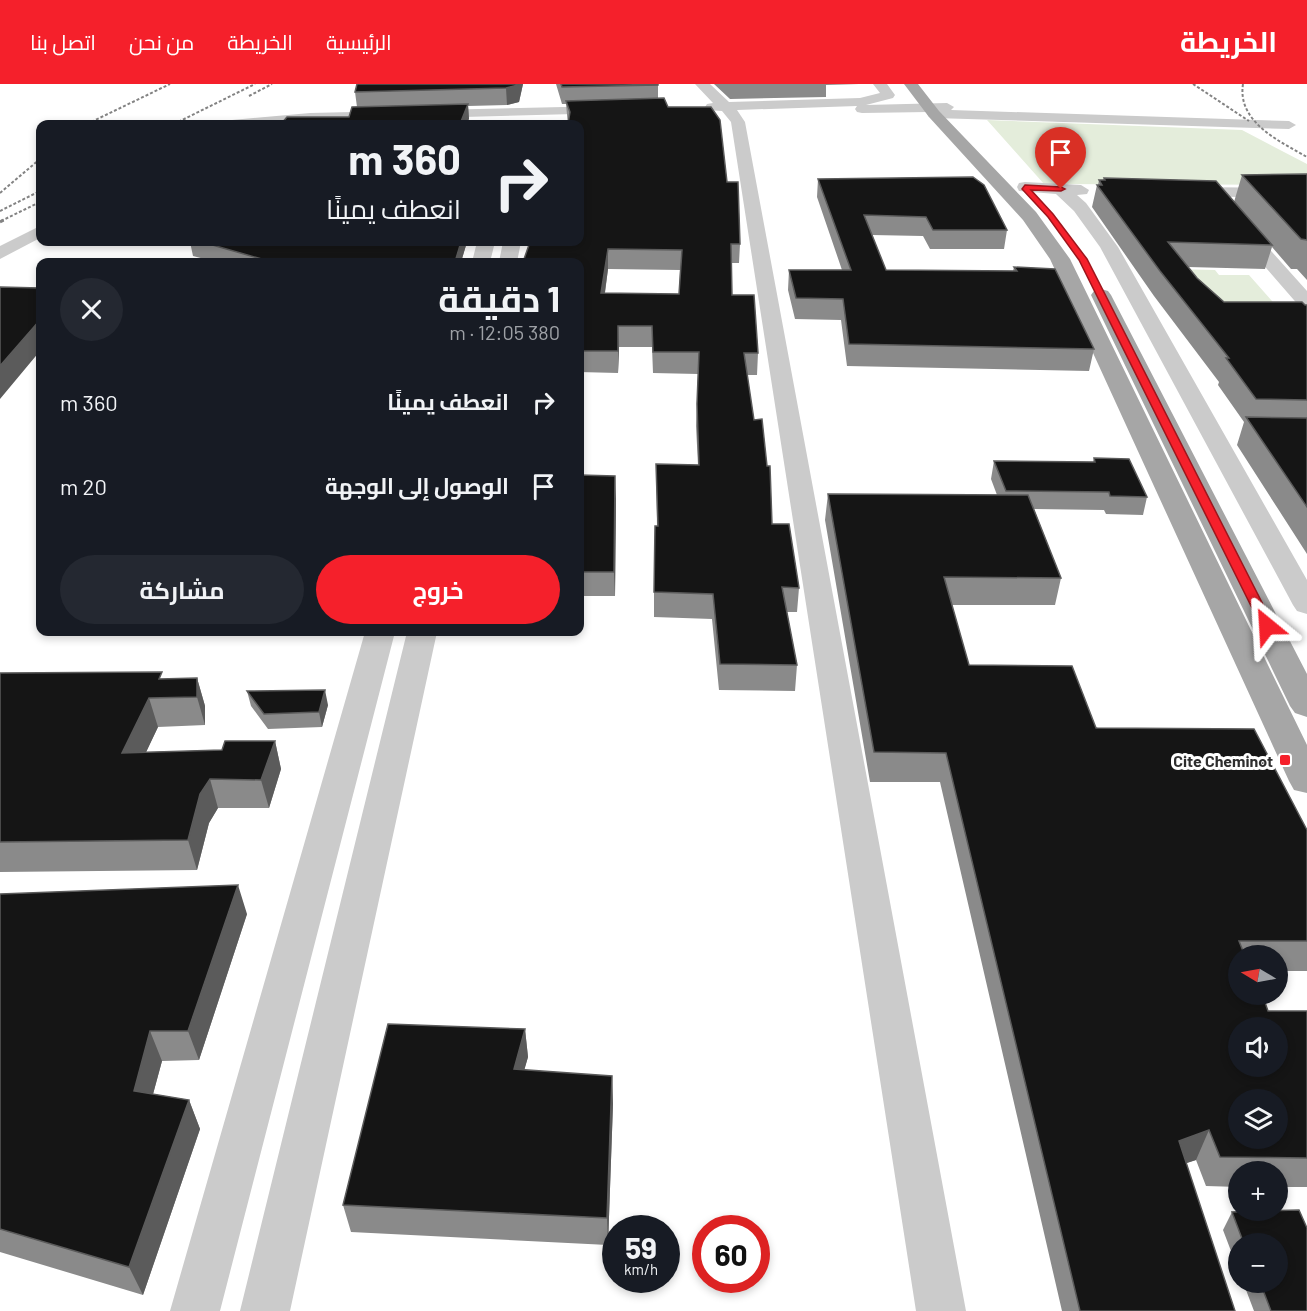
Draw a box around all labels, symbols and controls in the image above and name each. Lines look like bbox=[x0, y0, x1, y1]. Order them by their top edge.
text: الخريطة bbox=[1180, 24, 1277, 58]
text: اتصل بنا bbox=[30, 29, 96, 54]
text: من نحن bbox=[129, 29, 194, 54]
text: الخريطة bbox=[227, 29, 293, 54]
text: الرئيسية bbox=[326, 29, 392, 54]
pin bbox=[1035, 127, 1086, 189]
text: 360 m bbox=[348, 133, 461, 183]
icon: arrive bbox=[1044, 136, 1077, 169]
icon: right bbox=[482, 144, 560, 222]
text: انعطف يمينًا bbox=[326, 192, 461, 224]
text: 1 دقيقة bbox=[438, 276, 560, 319]
button: close bbox=[60, 278, 123, 341]
text: 380 m · 12:05 bbox=[449, 320, 560, 344]
icon: right bbox=[527, 386, 560, 419]
text: انعطف يمينًا bbox=[387, 388, 509, 414]
text: 360 m bbox=[60, 389, 118, 415]
icon: arrive bbox=[527, 470, 560, 503]
text: الوصول إلى الوجهة bbox=[325, 472, 509, 498]
text: 20 m bbox=[60, 473, 107, 499]
button: مشاركة bbox=[60, 555, 304, 624]
button: خروج bbox=[316, 555, 560, 624]
position arrow bbox=[1235, 594, 1299, 658]
place label: Cite Cheminot bbox=[1173, 751, 1273, 770]
marker: Cite Cheminot bbox=[1278, 753, 1292, 767]
north arrow bbox=[1228, 945, 1288, 1005]
map controls bbox=[1228, 945, 1288, 1293]
button: sound bbox=[1228, 1017, 1288, 1077]
button: layers bbox=[1228, 1089, 1288, 1149]
button: + bbox=[1228, 1161, 1288, 1221]
speed limit sign: 60 bbox=[692, 1215, 770, 1293]
text: 59 bbox=[625, 1229, 657, 1265]
button: − bbox=[1228, 1233, 1288, 1293]
text: km/h bbox=[624, 1260, 658, 1278]

